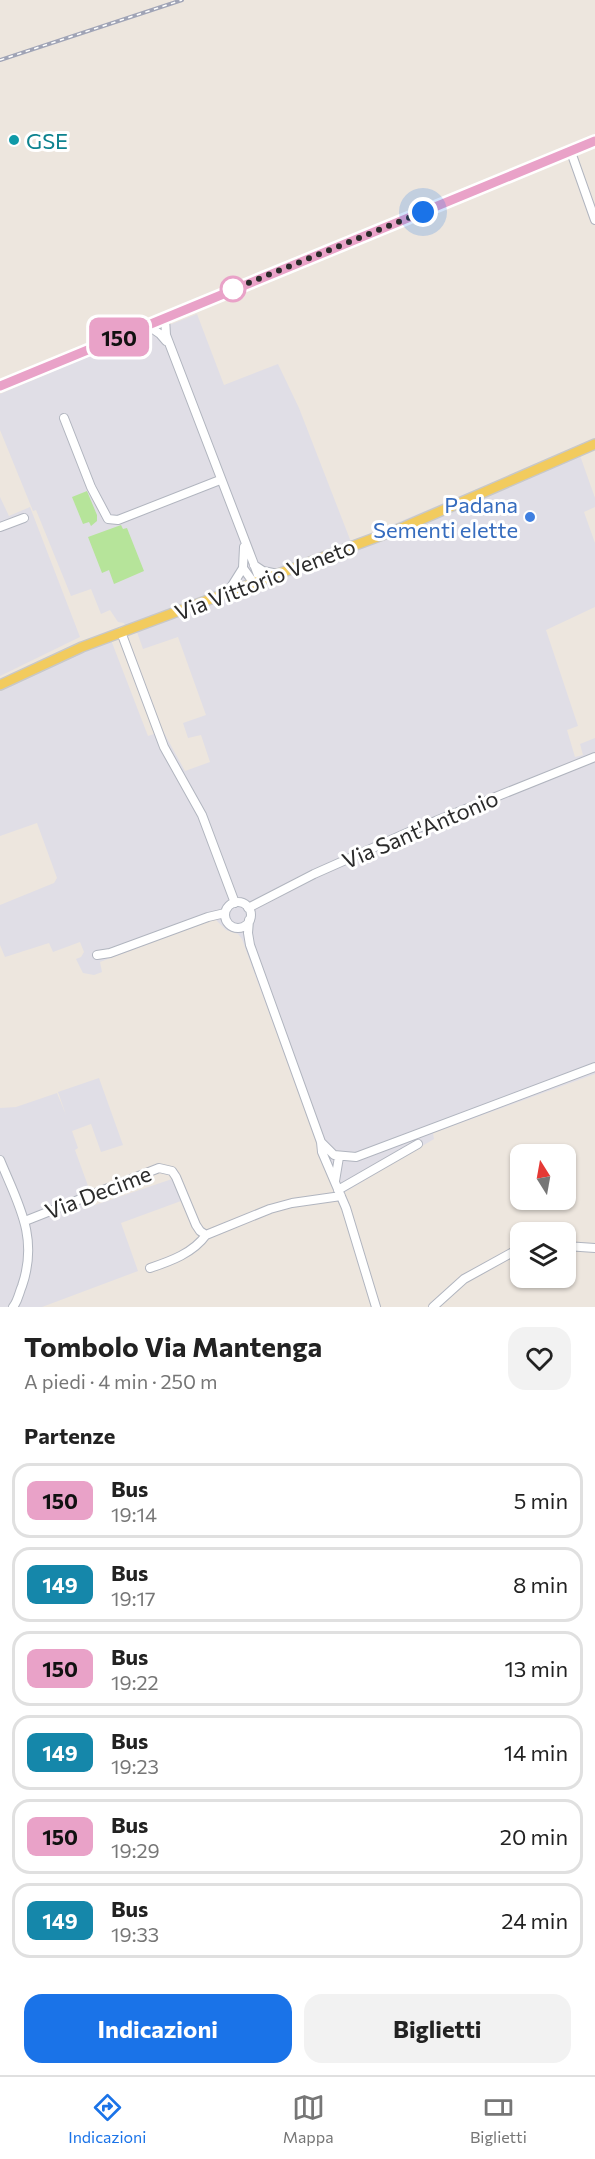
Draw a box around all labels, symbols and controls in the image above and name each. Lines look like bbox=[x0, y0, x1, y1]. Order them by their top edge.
place label: GSE bbox=[26, 127, 68, 154]
marker: GSE bbox=[7, 133, 21, 147]
your location bbox=[408, 197, 438, 227]
unlabelled marker bbox=[220, 276, 246, 302]
line badge: 150 bbox=[84, 318, 154, 356]
text: 150 bbox=[101, 325, 137, 350]
place label: Padana Sementi elette bbox=[373, 491, 518, 543]
marker: Padana Sementi elette bbox=[523, 510, 537, 524]
street label: Via Vittorio Veneto bbox=[171, 532, 359, 626]
street label: Via Sant'Antonio bbox=[338, 784, 502, 874]
north arrow bbox=[510, 1144, 576, 1210]
map controls bbox=[510, 1144, 576, 1288]
street label: Via Decime bbox=[41, 1159, 155, 1225]
button: layers bbox=[510, 1222, 576, 1288]
button: heart bbox=[508, 1327, 571, 1390]
text: Tombolo Via Mantenga bbox=[24, 1329, 322, 1363]
text: A piedi · 4 min · 250 m bbox=[24, 1369, 217, 1393]
text: Partenze bbox=[24, 1422, 115, 1449]
text: Bus bbox=[111, 1475, 148, 1502]
text: 5 min bbox=[514, 1487, 568, 1514]
text: 150 bbox=[42, 1488, 78, 1513]
text: 19:14 bbox=[111, 1502, 157, 1526]
text: Bus bbox=[111, 1559, 148, 1586]
text: 8 min bbox=[513, 1571, 568, 1598]
text: 149 bbox=[42, 1572, 78, 1597]
text: 19:17 bbox=[111, 1586, 156, 1610]
text: Bus bbox=[111, 1643, 148, 1670]
text: 13 min bbox=[504, 1655, 568, 1682]
text: 150 bbox=[42, 1656, 78, 1681]
text: 19:22 bbox=[111, 1670, 159, 1694]
text: Bus bbox=[111, 1727, 148, 1754]
text: 14 min bbox=[504, 1739, 568, 1766]
text: 149 bbox=[42, 1740, 78, 1765]
text: 19:23 bbox=[111, 1754, 159, 1778]
text: Bus bbox=[111, 1811, 148, 1838]
text: 20 min bbox=[500, 1823, 568, 1850]
text: 150 bbox=[42, 1824, 78, 1849]
text: 19:29 bbox=[111, 1838, 160, 1862]
text: Bus bbox=[111, 1895, 148, 1922]
text: 24 min bbox=[501, 1907, 568, 1934]
text: 149 bbox=[42, 1908, 78, 1933]
text: 19:33 bbox=[111, 1922, 159, 1946]
button: Indicazioni bbox=[24, 1994, 292, 2063]
button: Biglietti bbox=[304, 1994, 571, 2063]
tab: Indicazioni bbox=[68, 2091, 146, 2146]
tab: Mappa bbox=[283, 2091, 334, 2146]
tab: Biglietti bbox=[470, 2091, 527, 2146]

